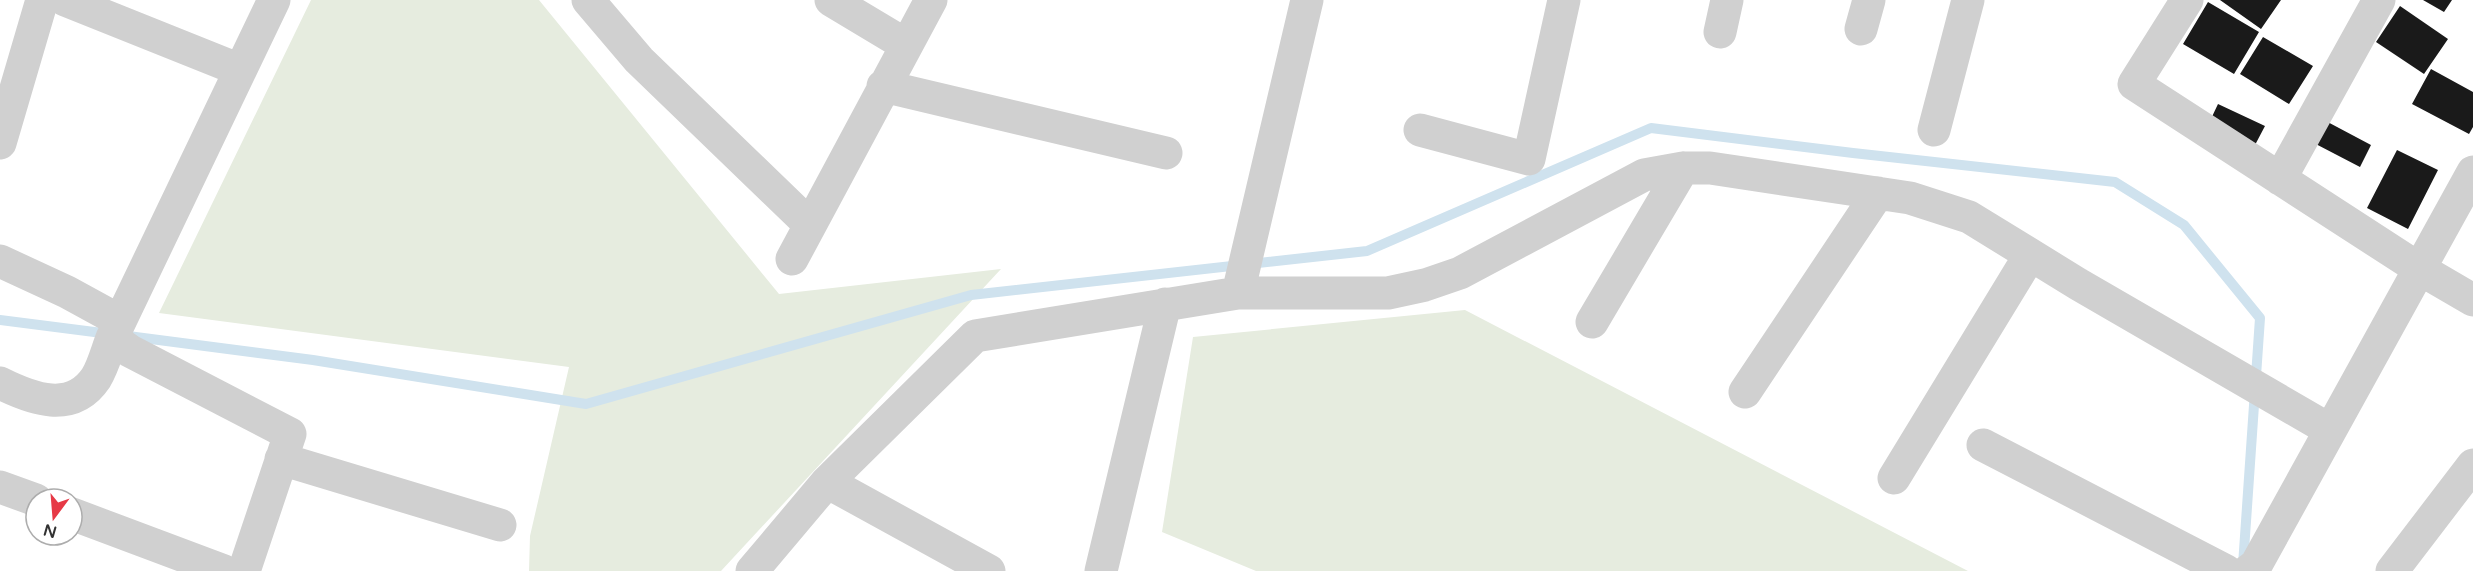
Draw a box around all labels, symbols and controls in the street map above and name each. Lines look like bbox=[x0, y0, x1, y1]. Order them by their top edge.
north arrow bbox=[24, 487, 84, 547]
text: N bbox=[41, 519, 59, 542]

